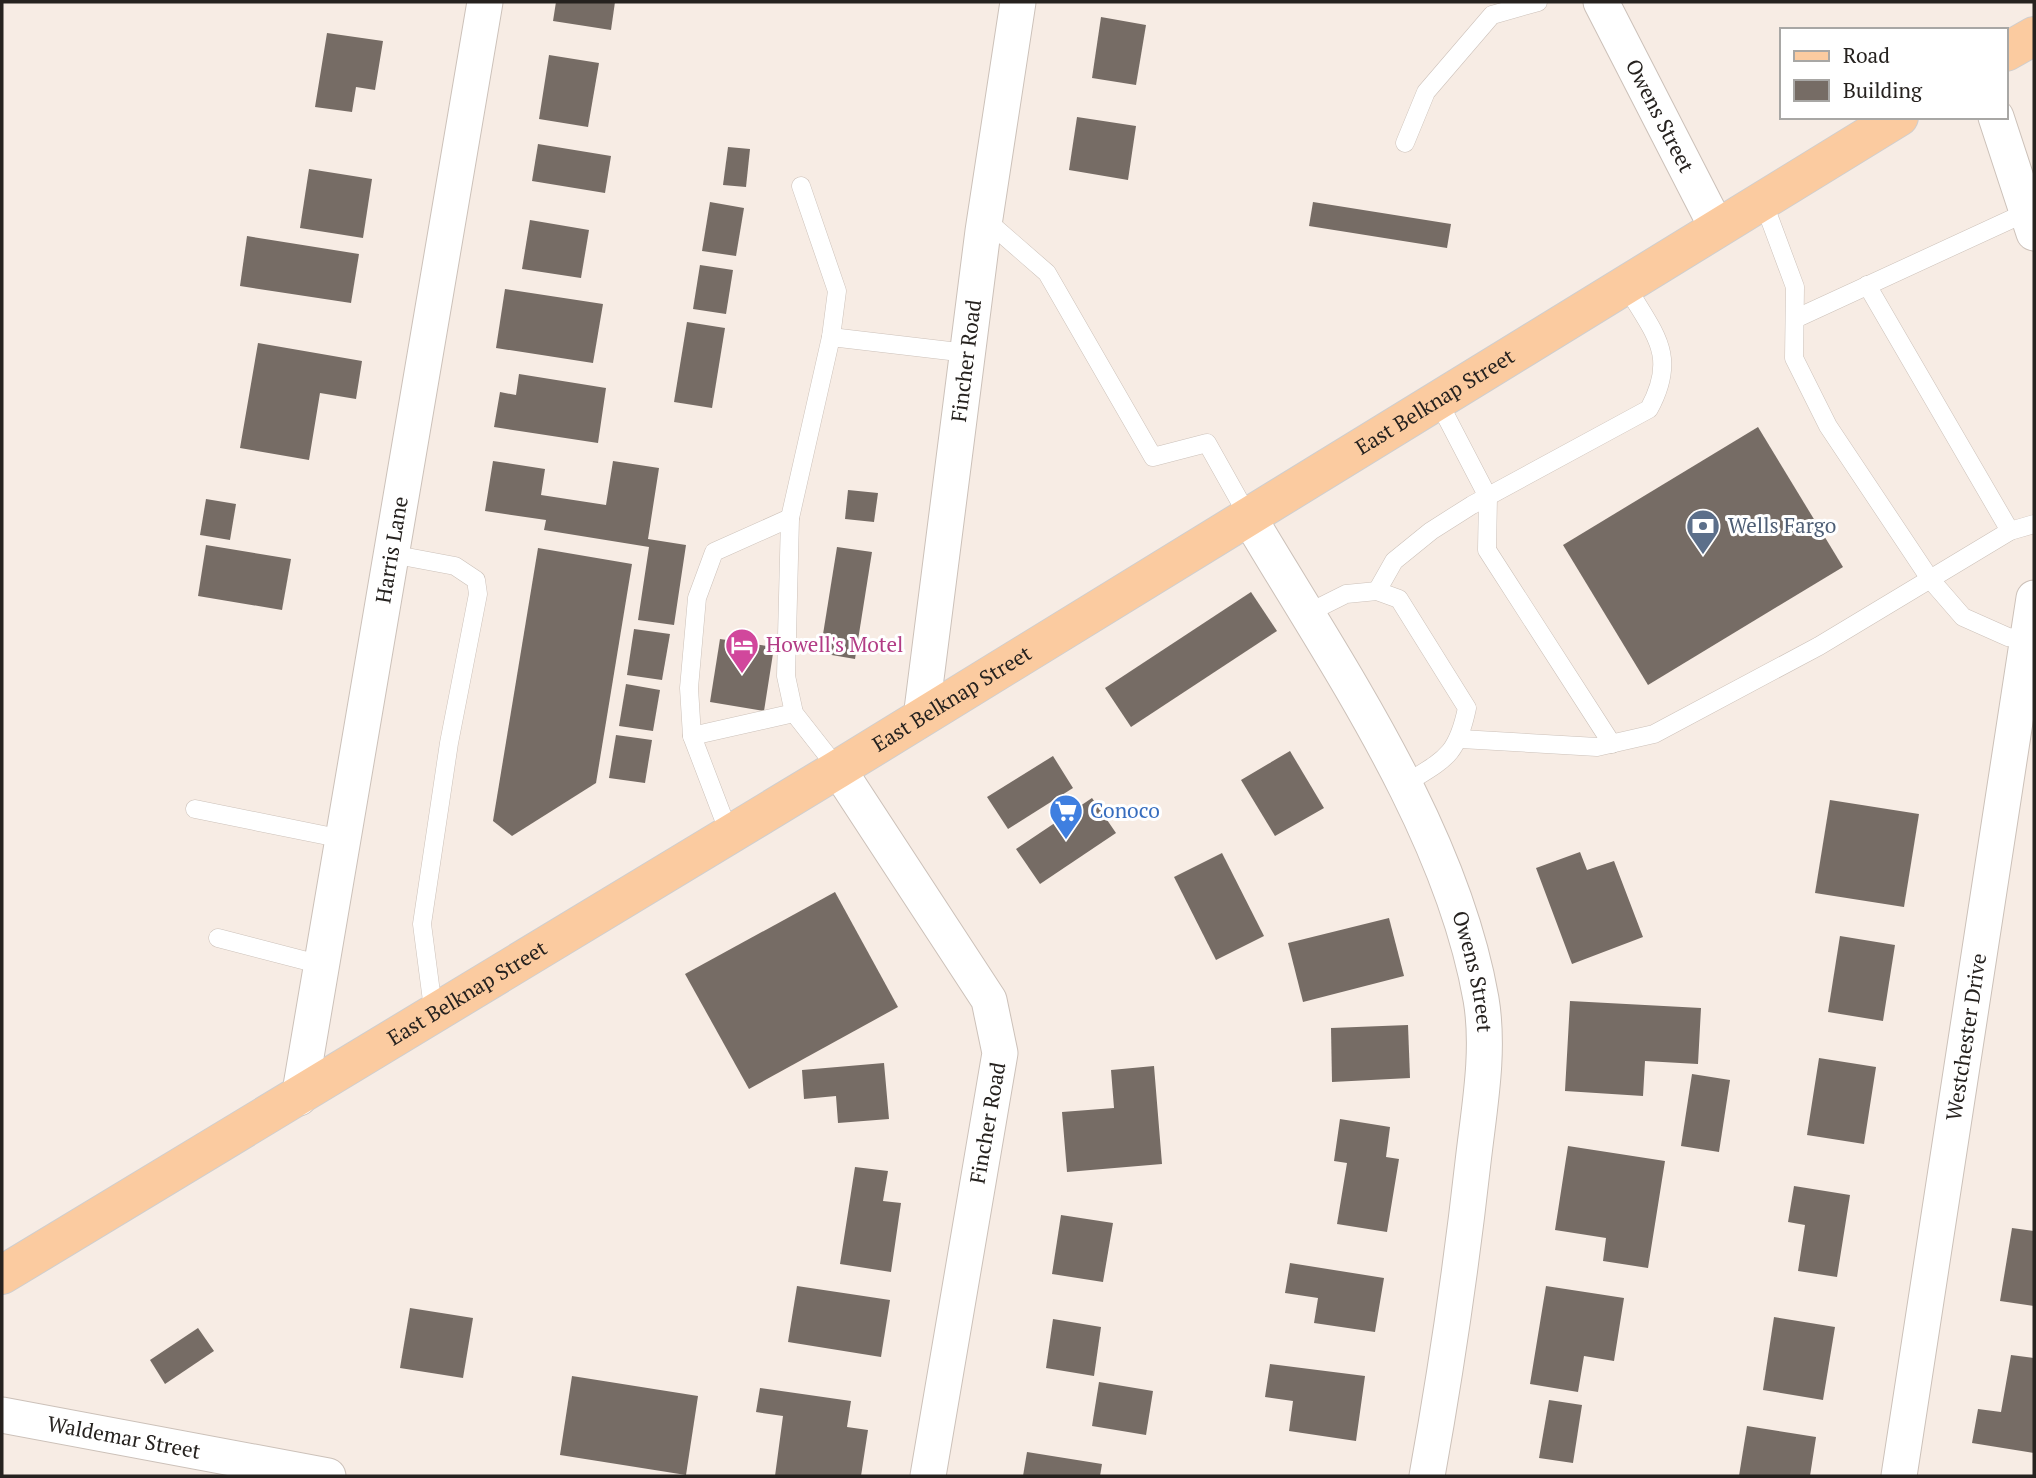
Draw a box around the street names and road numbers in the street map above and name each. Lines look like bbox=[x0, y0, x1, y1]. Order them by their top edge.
street label: Owens Street bbox=[1620, 54, 1701, 177]
street label: Fincher Road bbox=[944, 298, 987, 424]
street label: East Belknap Street bbox=[1350, 342, 1519, 461]
street label: Harris Lane bbox=[368, 494, 414, 605]
street label: East Belknap Street bbox=[867, 638, 1036, 758]
street label: Owens Street bbox=[1446, 907, 1499, 1033]
street label: East Belknap Street bbox=[382, 933, 552, 1051]
street label: Westchester Drive bbox=[1939, 951, 1992, 1123]
street label: Fincher Road bbox=[963, 1060, 1012, 1186]
street label: Waldemar Street bbox=[45, 1409, 203, 1465]

